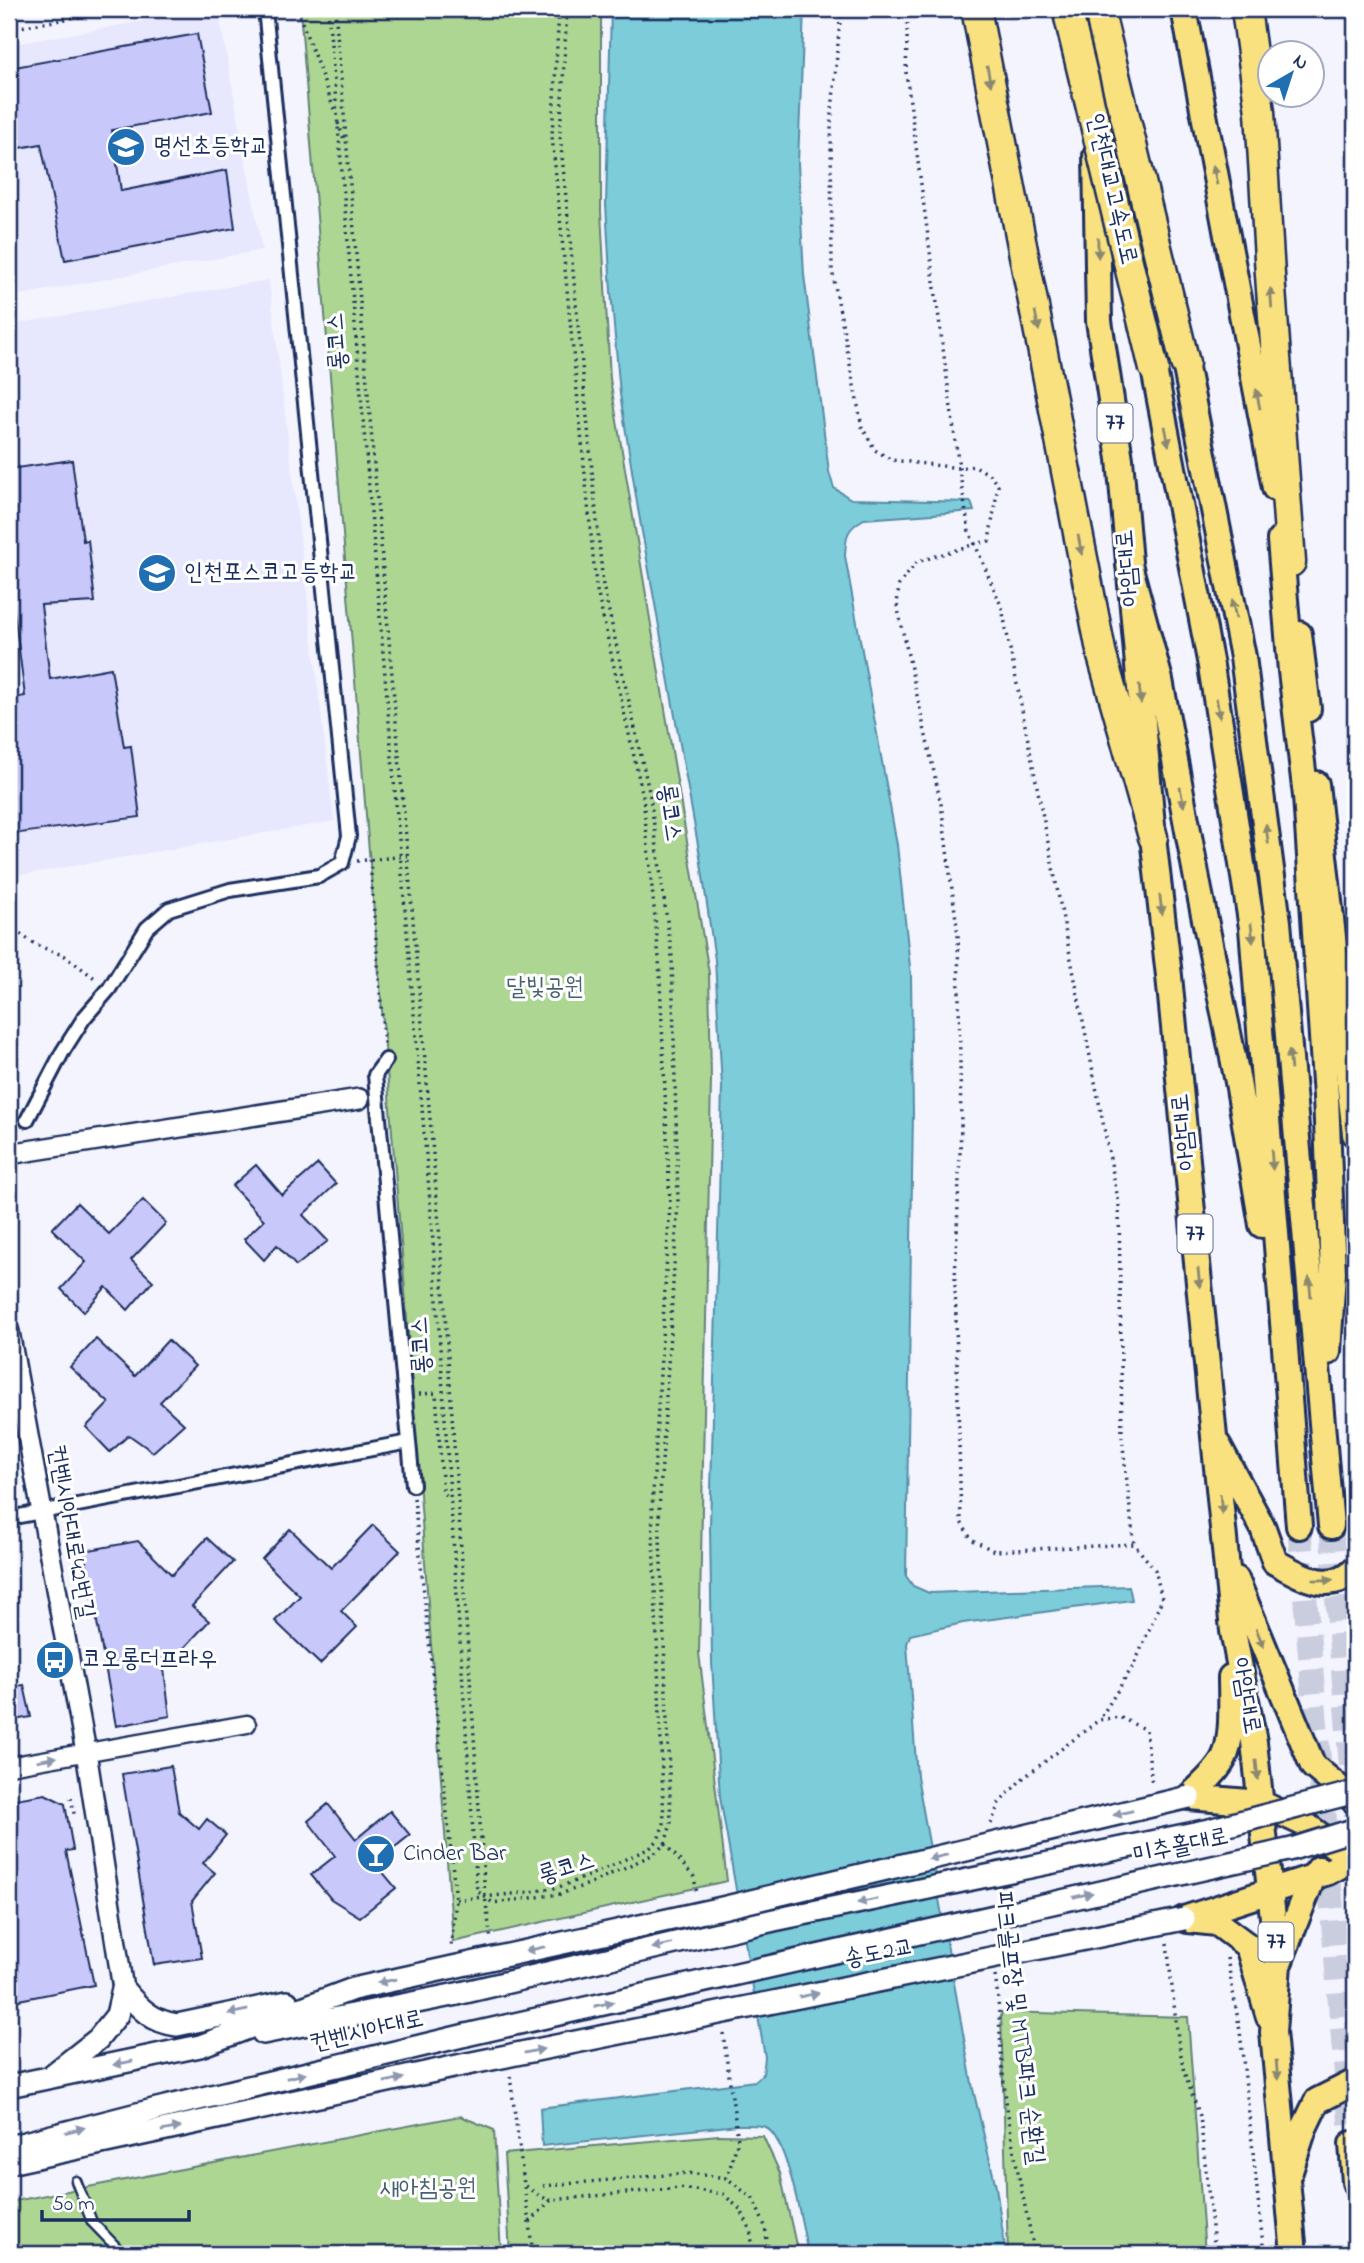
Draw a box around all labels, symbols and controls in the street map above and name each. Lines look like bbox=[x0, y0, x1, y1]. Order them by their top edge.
north arrow bbox=[1256, 38, 1326, 108]
text: N bbox=[1287, 48, 1314, 77]
one-way arrow bbox=[984, 65, 995, 87]
street label: 인천대교고속도로 bbox=[1077, 110, 1145, 268]
school or university icon: 명선초등학교 bbox=[105, 126, 147, 168]
place label: 명선초등학교 bbox=[153, 130, 269, 165]
one-way arrow bbox=[1210, 164, 1221, 186]
one-way arrow bbox=[1092, 238, 1103, 260]
one-way arrow bbox=[1265, 287, 1276, 309]
one-way arrow bbox=[1032, 310, 1043, 332]
street label: 롱코스 bbox=[318, 311, 358, 371]
one-way arrow bbox=[1253, 388, 1264, 410]
road number: 77 bbox=[1098, 404, 1132, 442]
one-way arrow bbox=[1162, 425, 1173, 447]
street label: 아암대로 bbox=[1108, 528, 1150, 608]
one-way arrow bbox=[1074, 534, 1085, 556]
school or university icon: 인천포스코고등학교 bbox=[136, 552, 178, 594]
place label: 인천포스코고등학교 bbox=[184, 556, 358, 591]
one-way arrow bbox=[1228, 598, 1239, 620]
one-way arrow bbox=[1135, 683, 1146, 705]
one-way arrow bbox=[1213, 697, 1224, 719]
street label: 롱코스 bbox=[647, 782, 691, 844]
one-way arrow bbox=[1177, 786, 1188, 808]
one-way arrow bbox=[1261, 823, 1272, 845]
one-way arrow bbox=[1156, 894, 1167, 916]
one-way arrow bbox=[1247, 922, 1258, 944]
park label: 달빛공원 bbox=[506, 971, 584, 1006]
one-way arrow bbox=[1284, 1049, 1295, 1071]
street label: 아암대로 bbox=[1164, 1092, 1206, 1172]
one-way arrow bbox=[1267, 1149, 1278, 1171]
road number: 77 bbox=[1178, 1214, 1212, 1254]
one-way arrow bbox=[1194, 1267, 1205, 1289]
one-way arrow bbox=[1304, 1276, 1315, 1298]
street label: 롱코스 bbox=[403, 1315, 441, 1375]
street label: 컨벤시아대로42번길 bbox=[37, 1442, 103, 1622]
one-way arrow bbox=[1216, 1493, 1227, 1515]
one-way arrow bbox=[1312, 1574, 1334, 1586]
one-way arrow bbox=[1255, 1628, 1266, 1649]
bus stop icon: 코오롱더프라우 bbox=[34, 1639, 76, 1681]
place label: 코오롱더프라우 bbox=[82, 1643, 217, 1678]
street label: 아암대로 bbox=[1221, 1655, 1269, 1737]
one-way arrow bbox=[36, 1753, 58, 1764]
one-way arrow bbox=[1251, 1760, 1262, 1782]
one-way arrow bbox=[1112, 1808, 1134, 1819]
street label: 미추홀대로 bbox=[1130, 1820, 1232, 1874]
bar icon: Cinder Bar bbox=[355, 1833, 397, 1875]
place label: Cinder Bar bbox=[403, 1837, 507, 1872]
street label: 롱코스 bbox=[534, 1843, 600, 1895]
one-way arrow bbox=[927, 1851, 949, 1862]
street label: 파크골프장 및 MTB파크 순환길 bbox=[984, 1889, 1052, 2167]
one-way arrow bbox=[1072, 1890, 1094, 1901]
one-way arrow bbox=[856, 1895, 878, 1906]
road number: 77 bbox=[1258, 1923, 1294, 1962]
street label: 송도2교 bbox=[841, 1930, 917, 1978]
one-way arrow bbox=[651, 1941, 673, 1952]
one-way arrow bbox=[524, 1944, 546, 1955]
one-way arrow bbox=[376, 1976, 398, 1987]
one-way arrow bbox=[798, 1989, 820, 2000]
one-way arrow bbox=[593, 1998, 615, 2009]
street label: 컨벤시아대로 bbox=[307, 2002, 427, 2062]
one-way arrow bbox=[227, 2007, 249, 2018]
one-way arrow bbox=[523, 2045, 545, 2056]
one-way arrow bbox=[112, 2058, 134, 2069]
one-way arrow bbox=[1272, 2059, 1283, 2081]
one-way arrow bbox=[285, 2070, 307, 2081]
one-way arrow bbox=[383, 2075, 405, 2086]
one-way arrow bbox=[160, 2123, 182, 2134]
one-way arrow bbox=[64, 2124, 86, 2135]
park label: 새아침공원 bbox=[380, 2172, 476, 2207]
scale bar bbox=[42, 2179, 189, 2223]
text: 50 m bbox=[52, 2190, 95, 2220]

